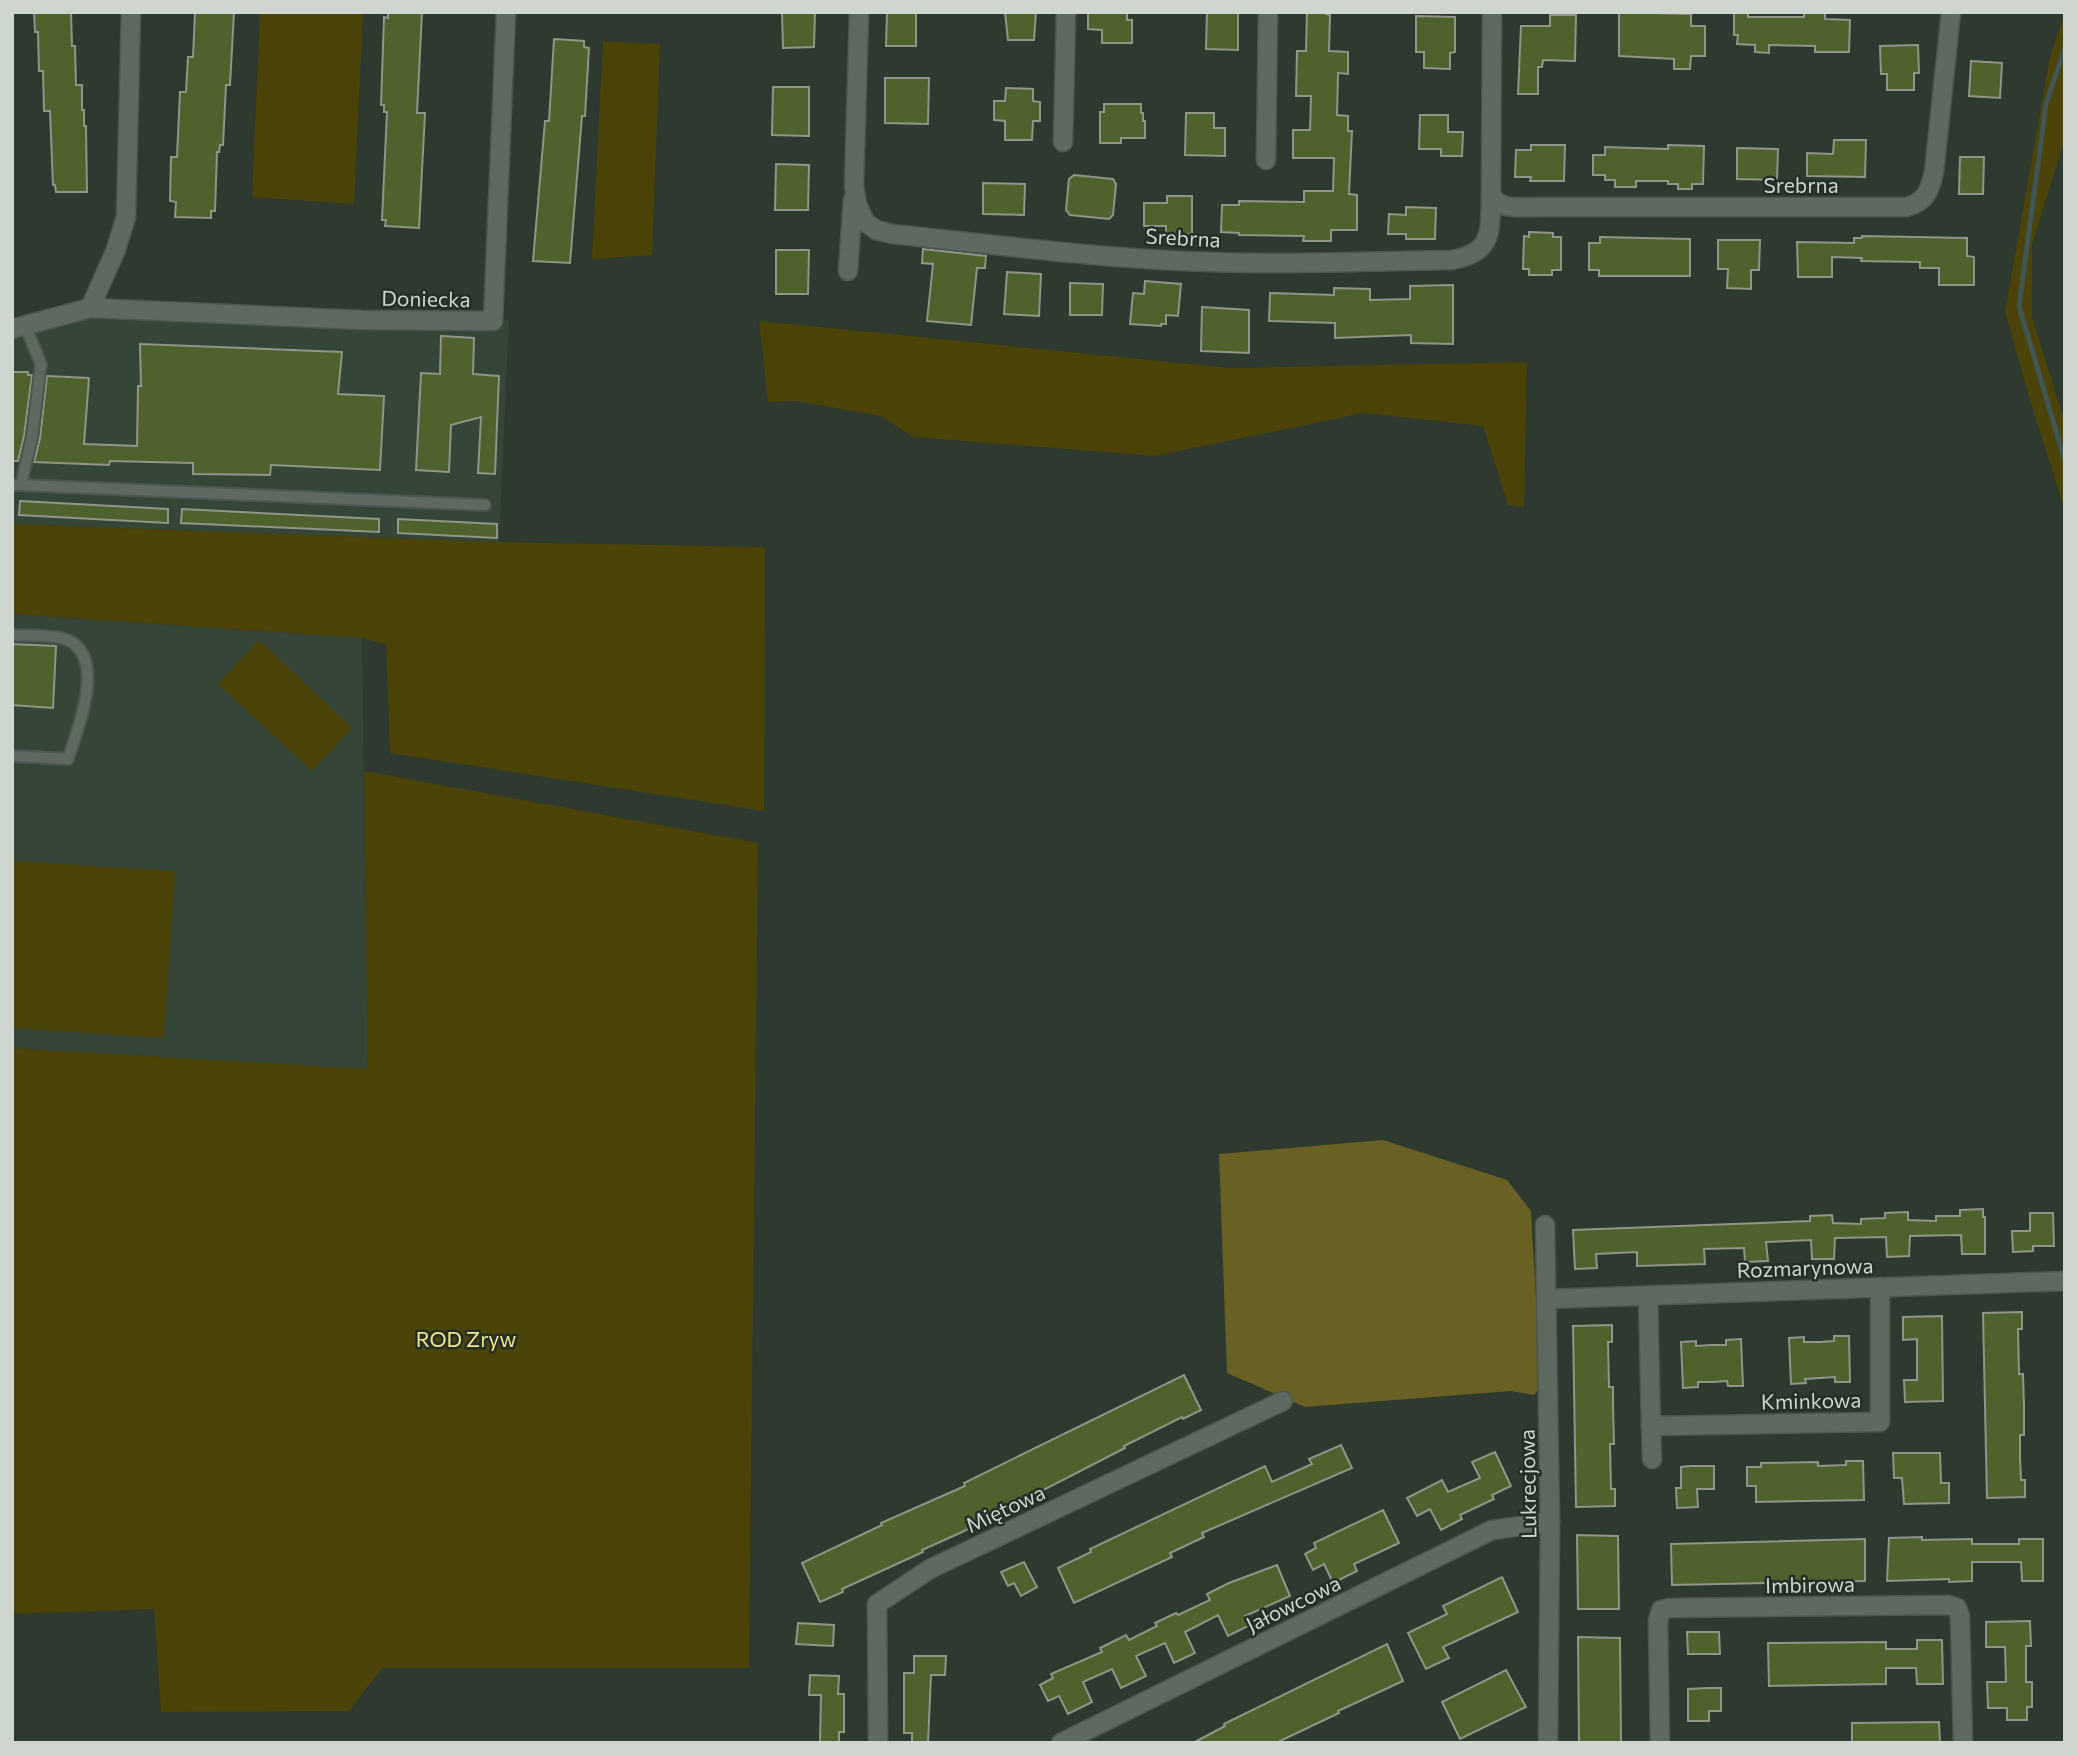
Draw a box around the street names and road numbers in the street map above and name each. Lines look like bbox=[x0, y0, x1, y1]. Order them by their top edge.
street label: Srebrna bbox=[1763, 172, 1839, 197]
street label: Srebrna bbox=[1145, 223, 1221, 251]
street label: Doniecka bbox=[381, 285, 471, 311]
street label: Rozmarynowa bbox=[1736, 1252, 1874, 1282]
street label: Kminkowa bbox=[1761, 1387, 1861, 1413]
street label: Lukrecjowa bbox=[1514, 1429, 1540, 1539]
street label: Miętowa bbox=[961, 1479, 1049, 1537]
street label: Jałowcowa bbox=[1242, 1569, 1344, 1637]
street label: Imbirowa bbox=[1765, 1571, 1855, 1597]

